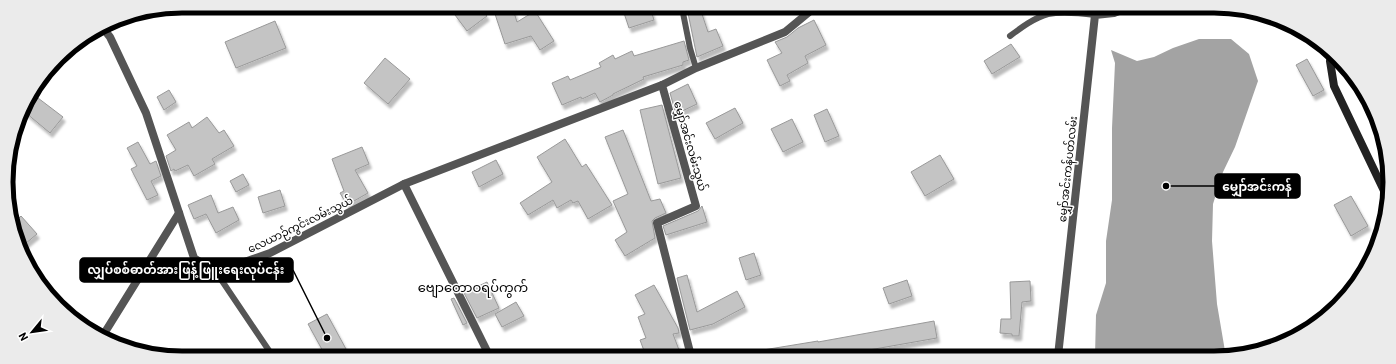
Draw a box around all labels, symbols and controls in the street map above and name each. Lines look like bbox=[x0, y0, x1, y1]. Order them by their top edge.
street label: မျှော်အင်းလမ်းသွယ် bbox=[668, 99, 710, 194]
street label: မျှော်အင်းကန်ပတ်လမ်း bbox=[1055, 115, 1083, 223]
callout: မျှော်အင်းကန် bbox=[1215, 174, 1300, 198]
text: မျှော်အင်းကန် bbox=[1222, 177, 1292, 197]
street label: လေယာဉ်ကွင်းလမ်းသွယ် bbox=[245, 193, 356, 258]
callout: လျှပ်စစ်ဓာတ်အားဖြန့်ဖြူးရေးလုပ်ငန်း bbox=[80, 258, 293, 282]
text: လျှပ်စစ်ဓာတ်အားဖြန့်ဖြူးရေးလုပ်ငန်း bbox=[88, 260, 284, 281]
district label: ဗျောတောဝရပ်ကွက် bbox=[418, 279, 528, 298]
north arrow bbox=[12, 312, 52, 352]
text: N bbox=[15, 331, 30, 343]

